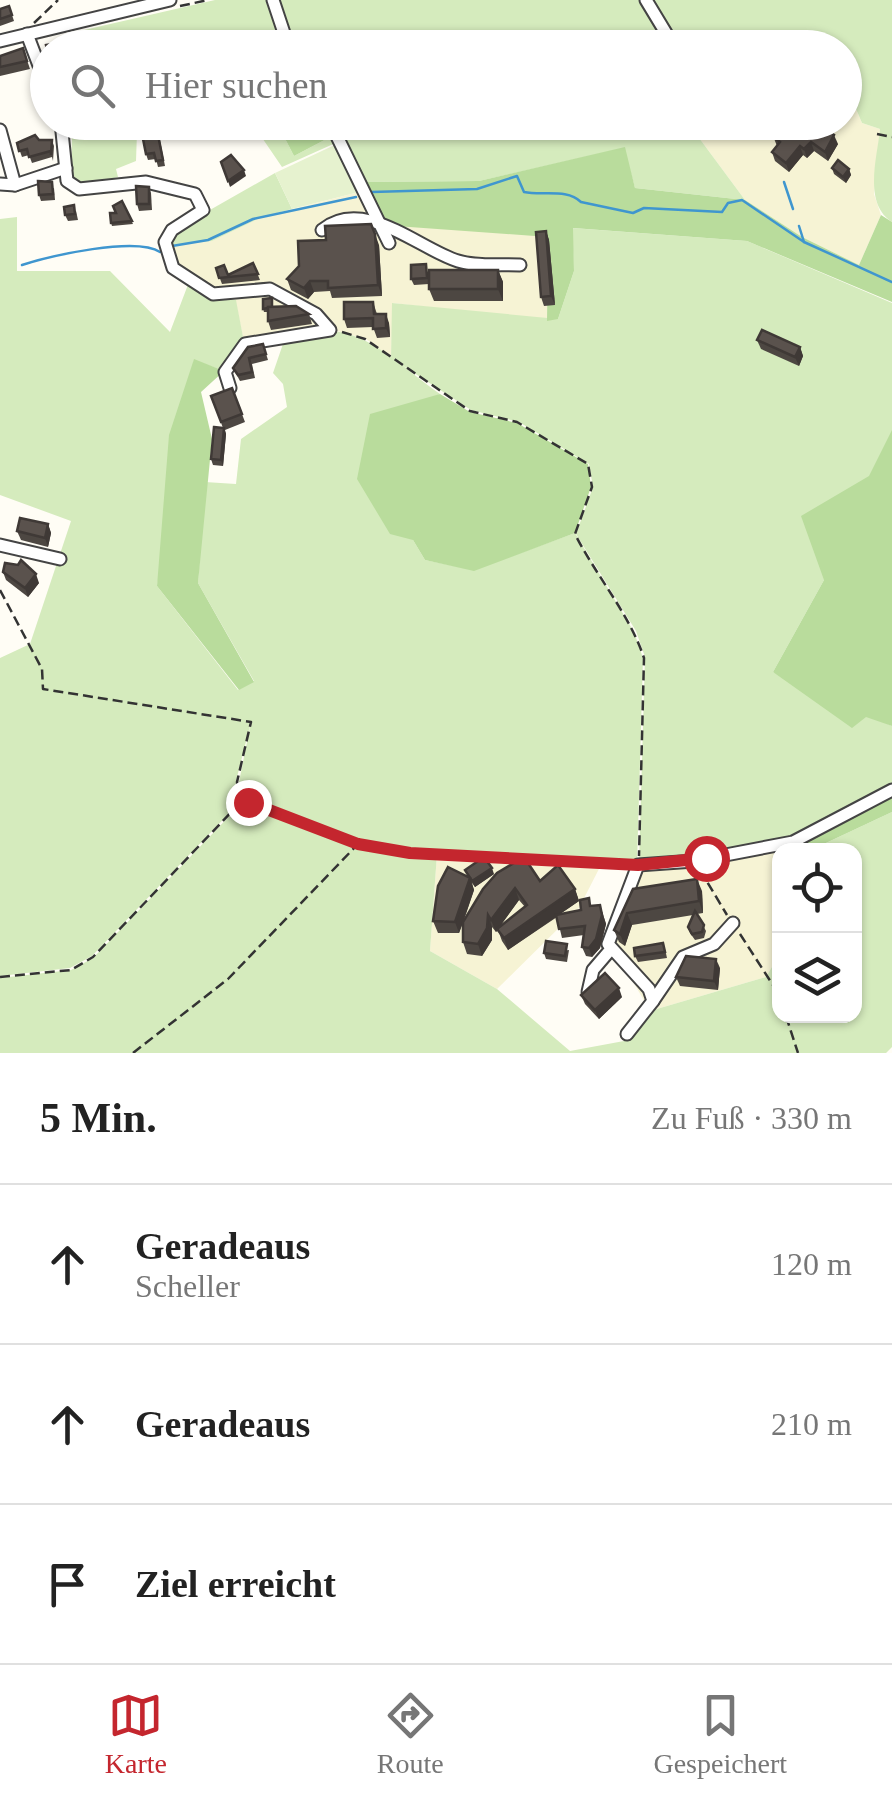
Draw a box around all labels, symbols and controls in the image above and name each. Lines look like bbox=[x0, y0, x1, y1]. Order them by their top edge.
search box bbox=[30, 30, 862, 140]
icon: search bbox=[65, 58, 120, 113]
text: Hier suchen bbox=[145, 64, 328, 106]
route end bbox=[226, 780, 272, 826]
route start bbox=[684, 836, 730, 882]
map controls bbox=[772, 843, 862, 1023]
button: locate bbox=[772, 843, 862, 933]
button: layers bbox=[772, 933, 862, 1023]
text: 5 Min. bbox=[40, 1095, 157, 1141]
text: Zu Fuß · 330 m bbox=[651, 1100, 852, 1136]
text: Geradeaus bbox=[135, 1225, 310, 1267]
icon: ahead bbox=[40, 1237, 95, 1292]
text: 120 m bbox=[771, 1246, 852, 1282]
text: Scheller bbox=[135, 1268, 240, 1304]
icon: ahead bbox=[40, 1397, 95, 1452]
text: Geradeaus bbox=[135, 1403, 310, 1445]
text: 210 m bbox=[771, 1406, 852, 1442]
icon: arrive bbox=[40, 1557, 95, 1612]
text: Ziel erreicht bbox=[135, 1563, 336, 1605]
tab: Karte bbox=[105, 1688, 167, 1780]
tab: Route bbox=[377, 1688, 444, 1780]
tab: Gespeichert bbox=[653, 1688, 787, 1780]

